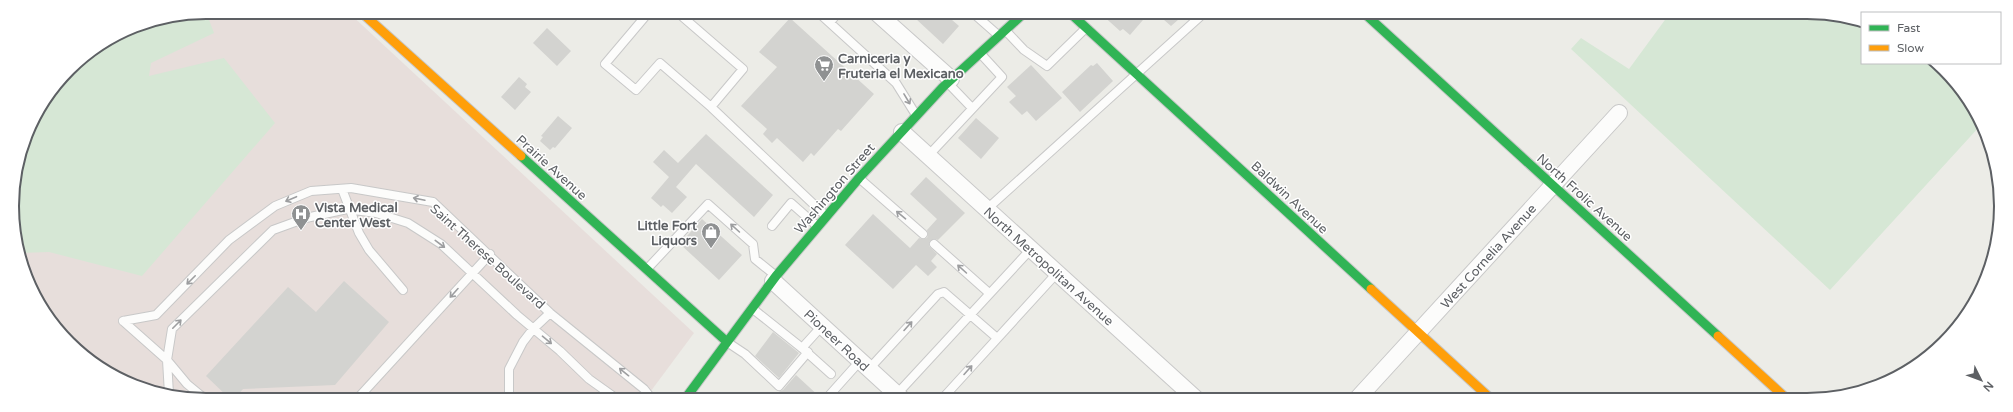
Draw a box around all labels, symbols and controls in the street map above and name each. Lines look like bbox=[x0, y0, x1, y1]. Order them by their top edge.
legend bbox=[1861, 12, 2001, 64]
text: Fast bbox=[1897, 21, 1921, 35]
text: Slow bbox=[1897, 41, 1924, 55]
place label: Carniceria y Fruteria el Mexicano bbox=[838, 51, 964, 82]
supermarket icon: Carniceria y Fruteria el Mexicano bbox=[813, 54, 835, 82]
one-way arrow bbox=[903, 93, 911, 105]
street label: Prairie Avenue bbox=[513, 132, 590, 204]
street label: Washington Street bbox=[791, 140, 878, 237]
street label: North Frolic Avenue bbox=[1533, 151, 1635, 245]
street label: Baldwin Avenue bbox=[1248, 158, 1331, 237]
one-way arrow bbox=[413, 195, 426, 203]
one-way arrow bbox=[286, 196, 298, 203]
place label: Vista Medical Center West bbox=[315, 200, 398, 231]
street label: Saint Therese Boulevard bbox=[427, 201, 548, 313]
street label: West Cornelia Avenue bbox=[1438, 201, 1540, 312]
hospital icon: Vista Medical Center West bbox=[290, 203, 312, 231]
street label: North Metropolitan Avenue bbox=[980, 204, 1117, 329]
one-way arrow bbox=[895, 211, 906, 220]
place label: Little Fort Liquors bbox=[637, 218, 697, 249]
shop icon: Little Fort Liquors bbox=[700, 221, 722, 249]
one-way arrow bbox=[730, 224, 740, 233]
one-way arrow bbox=[434, 239, 445, 248]
one-way arrow bbox=[957, 264, 967, 273]
one-way arrow bbox=[186, 275, 196, 285]
one-way arrow bbox=[449, 288, 458, 299]
street label: Pioneer Road bbox=[800, 306, 872, 375]
one-way arrow bbox=[172, 319, 182, 329]
one-way arrow bbox=[904, 321, 913, 331]
one-way arrow bbox=[541, 335, 552, 344]
north arrow bbox=[1961, 360, 2001, 400]
one-way arrow bbox=[964, 365, 973, 375]
one-way arrow bbox=[618, 368, 629, 376]
text: N bbox=[1980, 379, 1996, 394]

